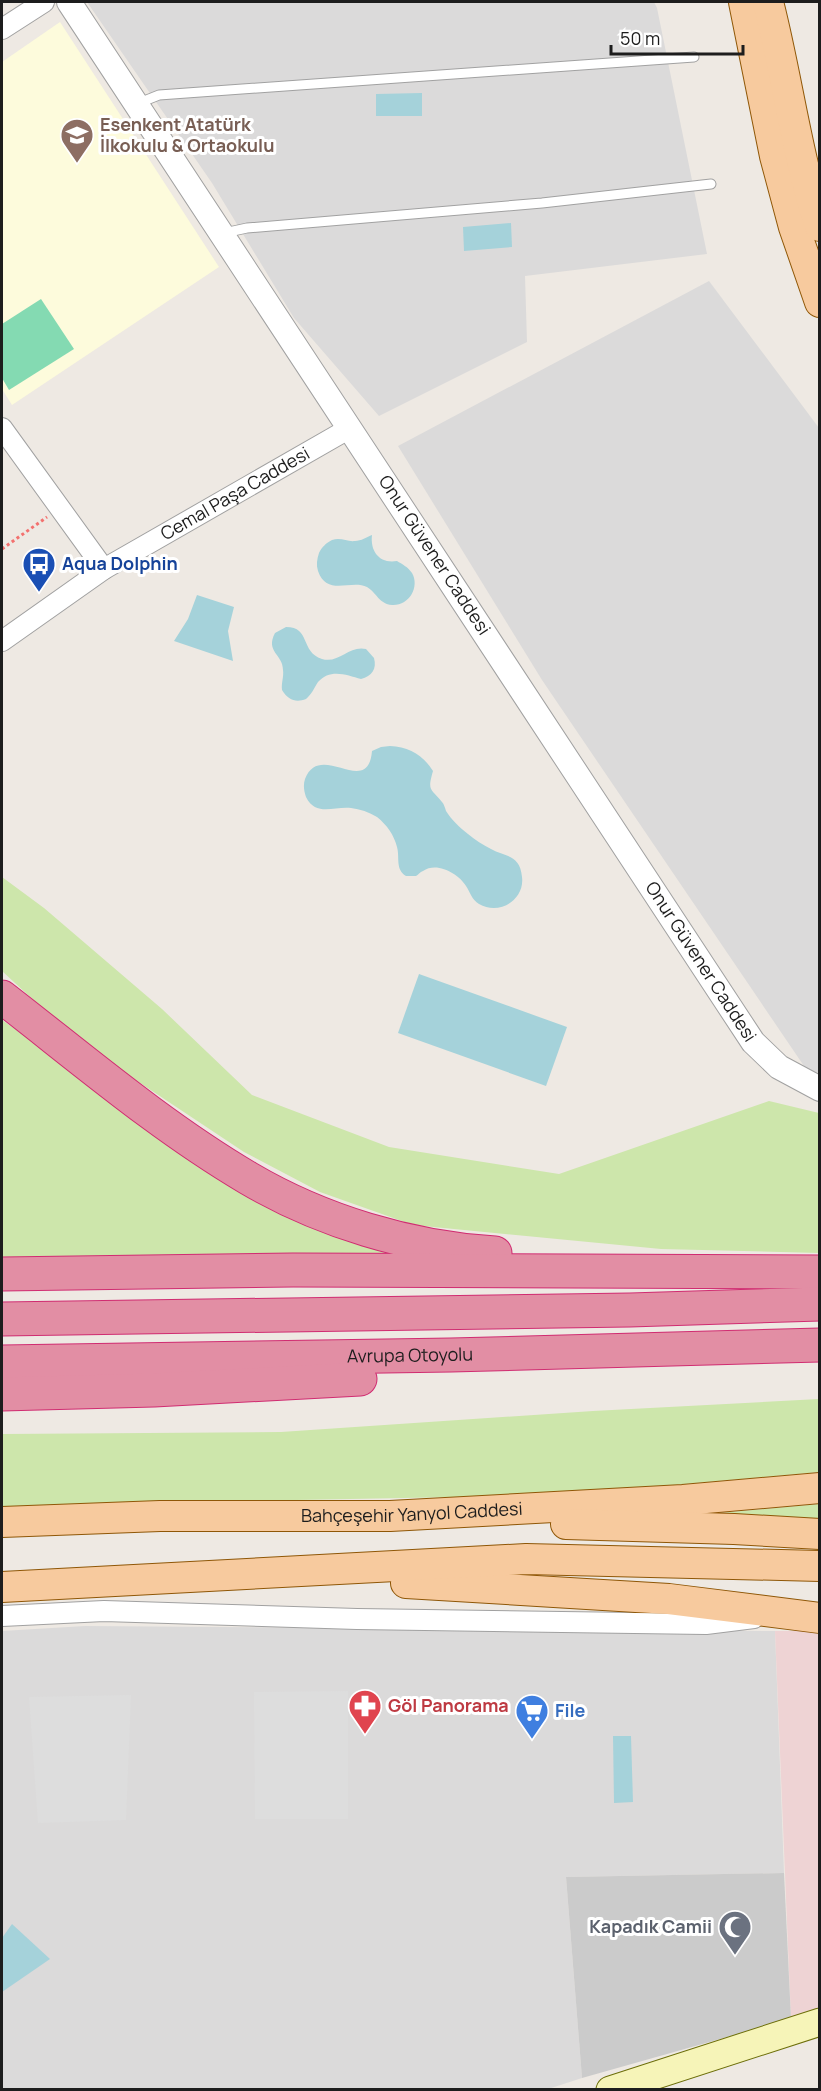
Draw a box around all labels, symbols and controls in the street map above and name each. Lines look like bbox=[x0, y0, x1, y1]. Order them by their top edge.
scale bar bbox=[611, 18, 743, 56]
text: 50 m bbox=[620, 26, 660, 50]
place label: Esenkent Atatürk İlkokulu & Ortaokulu bbox=[100, 112, 274, 157]
school or university icon: Esenkent Atatürk İlkokulu & Ortaokulu bbox=[59, 117, 95, 164]
street label: Cemal Paşa Caddesi bbox=[156, 441, 314, 545]
street label: Onur Güvener Caddesi bbox=[374, 470, 497, 639]
bus stop icon: Aqua Dolphin bbox=[21, 546, 57, 593]
place label: Aqua Dolphin bbox=[62, 551, 178, 575]
street label: Onur Güvener Caddesi bbox=[641, 876, 763, 1046]
street label: Avrupa Otoyolu bbox=[347, 1341, 473, 1368]
street label: Bahçeşehir Yanyol Caddesi bbox=[301, 1496, 523, 1527]
pharmacy icon: Göl Panorama bbox=[347, 1688, 383, 1735]
place label: Göl Panorama bbox=[388, 1693, 509, 1717]
supermarket icon: File bbox=[514, 1693, 550, 1740]
place label: File bbox=[555, 1698, 586, 1722]
mosque icon: Kapadık Camii bbox=[717, 1909, 753, 1956]
place label: Kapadık Camii bbox=[589, 1914, 712, 1938]

